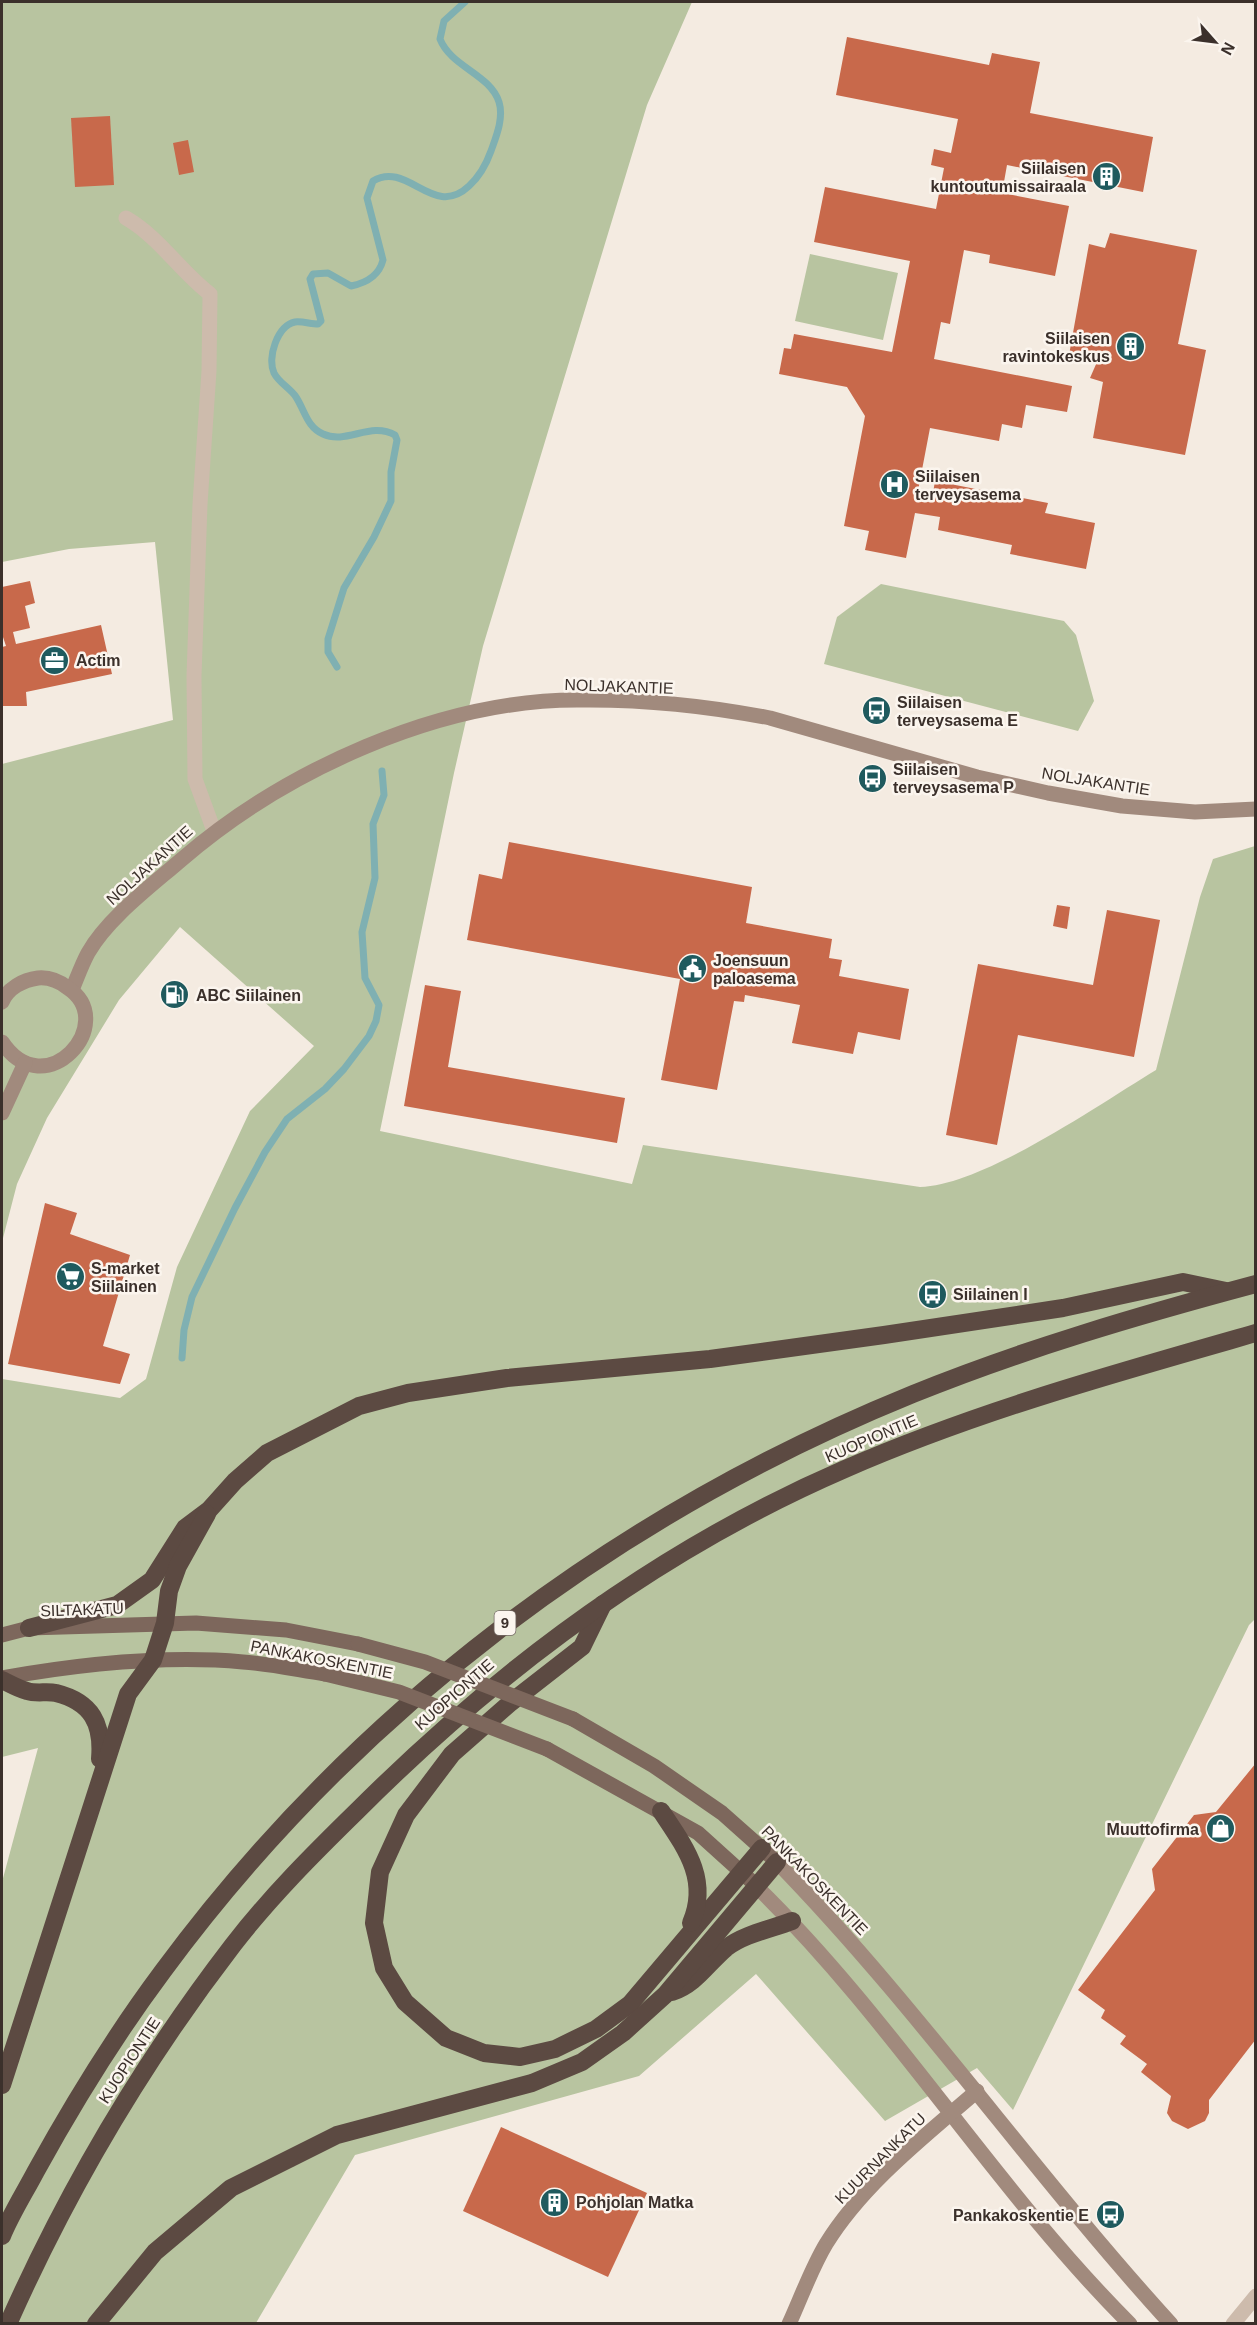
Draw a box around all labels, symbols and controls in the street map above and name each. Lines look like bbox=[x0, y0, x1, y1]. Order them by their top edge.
north arrow bbox=[1185, 12, 1245, 72]
text: N bbox=[1218, 40, 1238, 58]
place label: Siilaisen kuntoutumissairaala bbox=[930, 160, 1086, 195]
building icon: Siilaisen kuntoutumissairaala bbox=[1091, 161, 1123, 193]
place label: Siilaisen ravintokeskus bbox=[1002, 330, 1110, 365]
building icon: Siilaisen ravintokeskus bbox=[1115, 331, 1147, 363]
place label: Siilaisen terveysasema bbox=[915, 468, 1021, 503]
hospital icon: Siilaisen terveysasema bbox=[878, 469, 910, 501]
office icon: Actim bbox=[39, 644, 71, 676]
place label: Actim bbox=[76, 652, 120, 669]
street label: NOLJAKANTIE bbox=[564, 676, 674, 697]
place label: Siilaisen terveysasema E bbox=[897, 694, 1018, 729]
bus stop icon: Siilaisen terveysasema E bbox=[860, 695, 892, 727]
place label: Siilaisen terveysasema P bbox=[893, 761, 1014, 796]
bus stop icon: Siilaisen terveysasema P bbox=[856, 762, 888, 794]
street label: NOLJAKANTIE bbox=[1041, 765, 1151, 798]
street label: NOLJAKANTIE bbox=[103, 822, 196, 908]
place label: Joensuun paloasema bbox=[713, 952, 796, 987]
public building icon: Joensuun paloasema bbox=[676, 953, 708, 985]
fuel station icon: ABC Siilainen bbox=[159, 979, 191, 1011]
place label: ABC Siilainen bbox=[196, 987, 301, 1004]
place label: S-market Siilainen bbox=[91, 1260, 160, 1295]
supermarket icon: S-market Siilainen bbox=[54, 1261, 86, 1293]
bus stop icon: Siilainen I bbox=[916, 1278, 948, 1310]
place label: Siilainen I bbox=[953, 1286, 1028, 1303]
street label: KUOPIONTIE bbox=[822, 1411, 920, 1466]
street label: SILTAKATU bbox=[40, 1600, 124, 1619]
road number: 9 bbox=[494, 1611, 516, 1635]
street label: PANKAKOSKENTIE bbox=[249, 1637, 395, 1682]
street label: KUOPIONTIE bbox=[412, 1656, 497, 1733]
shop icon: Muuttofirma bbox=[1204, 1813, 1236, 1845]
place label: Muuttofirma bbox=[1107, 1821, 1199, 1838]
street label: PANKAKOSKENTIE bbox=[758, 1822, 871, 1938]
street label: KUOPIONTIE bbox=[95, 2014, 163, 2106]
street label: KUURNANKATU bbox=[832, 2110, 929, 2207]
building icon: Pohjolan Matka bbox=[539, 2186, 571, 2218]
place label: Pohjolan Matka bbox=[576, 2194, 693, 2211]
bus stop icon: Pankakoskentie E bbox=[1094, 2199, 1126, 2231]
place label: Pankakoskentie E bbox=[953, 2207, 1089, 2224]

